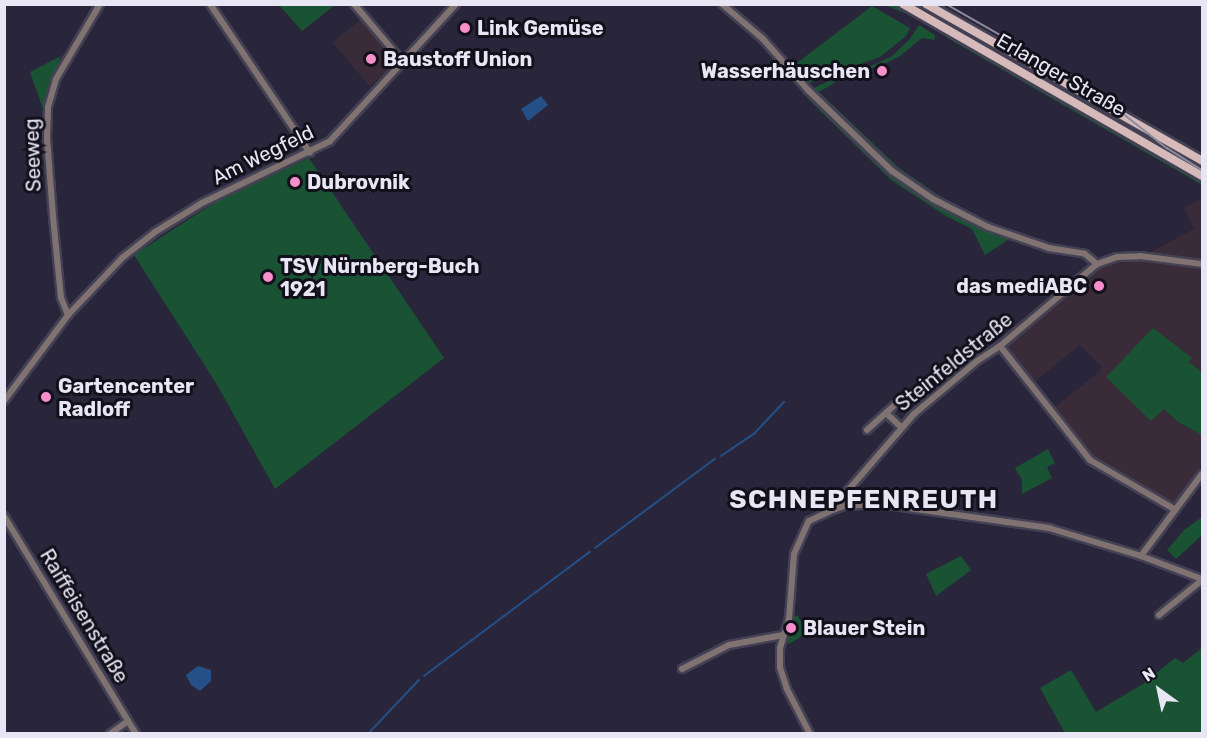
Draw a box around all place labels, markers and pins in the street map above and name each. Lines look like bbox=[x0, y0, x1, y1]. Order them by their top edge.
place label: Link Gemüse bbox=[477, 16, 604, 40]
marker: Link Gemüse bbox=[458, 21, 472, 35]
place label: Baustoff Union bbox=[383, 47, 533, 71]
marker: Baustoff Union bbox=[364, 52, 378, 66]
place label: Wasserhäuschen bbox=[701, 59, 870, 83]
marker: Wasserhäuschen bbox=[875, 64, 889, 78]
place label: Dubrovnik bbox=[307, 170, 410, 194]
marker: Dubrovnik bbox=[288, 175, 302, 189]
place label: TSV Nürnberg-Buch 1921 bbox=[280, 254, 480, 301]
marker: TSV Nürnberg-Buch 1921 bbox=[261, 270, 275, 284]
place label: das mediABC bbox=[956, 274, 1087, 298]
marker: das mediABC bbox=[1092, 279, 1106, 293]
place label: Gartencenter Radloff bbox=[58, 374, 194, 421]
marker: Gartencenter Radloff bbox=[39, 390, 53, 404]
place label: Blauer Stein bbox=[803, 616, 926, 640]
marker: Blauer Stein bbox=[784, 621, 798, 635]

